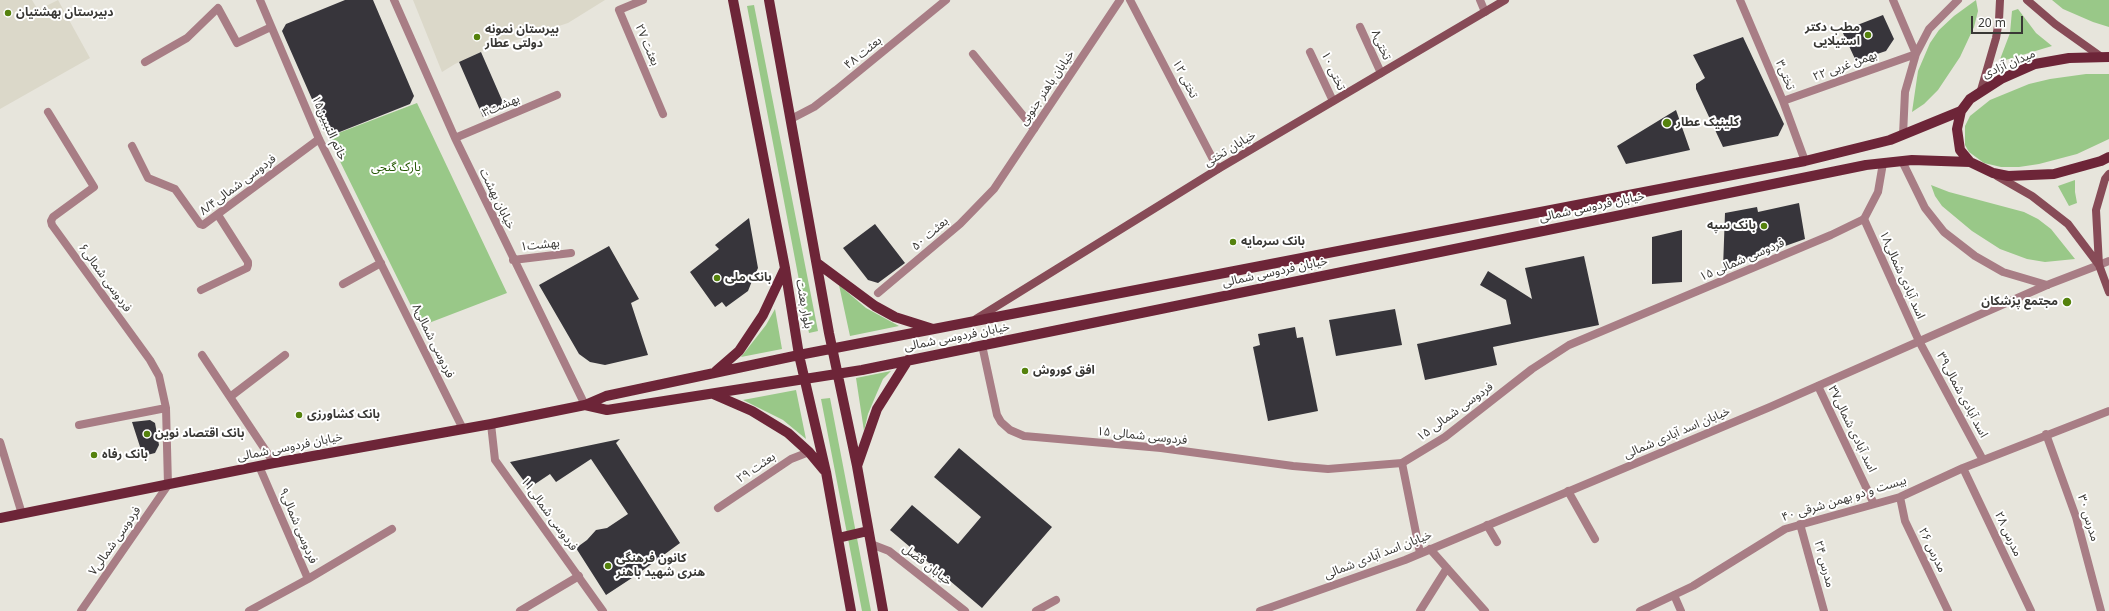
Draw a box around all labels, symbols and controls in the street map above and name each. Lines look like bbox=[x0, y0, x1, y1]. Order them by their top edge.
place label: دبیرستان بهشتیان bbox=[16, 6, 113, 20]
marker: دبیرستان بهشتیان bbox=[3, 8, 13, 18]
scale bar bbox=[1973, 8, 2025, 34]
text: 20 m bbox=[1978, 14, 2006, 31]
place label: مطب دکتر استیلایی bbox=[1805, 21, 1860, 49]
street label: بعثت ۲۷ bbox=[632, 22, 662, 68]
place label: بیرستان نمونه دولتی عطار bbox=[485, 23, 559, 51]
street label: تختی۸ bbox=[1368, 28, 1394, 62]
marker: مطب دکتر استیلایی bbox=[1863, 30, 1873, 40]
marker: بیرستان نمونه دولتی عطار bbox=[472, 32, 482, 42]
street label: بعثت ۴۸ bbox=[841, 34, 885, 72]
street label: میدان آزادی bbox=[1980, 46, 2038, 82]
street label: خیابان باهنر جنوبی bbox=[1017, 48, 1077, 128]
street label: ۲۲ بهمن غربی bbox=[1811, 48, 1879, 84]
street label: تختی ۱۰ bbox=[1318, 49, 1348, 93]
street label: تختی ۱۲ bbox=[1169, 57, 1201, 101]
street label: تختی۳ bbox=[1772, 58, 1798, 92]
street label: بهشت۳ bbox=[480, 92, 522, 120]
street label: خاتم النببین۱۵ bbox=[308, 93, 350, 163]
place label: کلینیک عطار bbox=[1676, 116, 1739, 130]
marker: کلینیک عطار bbox=[1661, 117, 1673, 129]
street label: خیابان تختی bbox=[1202, 128, 1258, 170]
street label: فردوسی شمالی۸/۴ bbox=[197, 152, 279, 218]
park label: پارک گنجی bbox=[371, 161, 421, 175]
street label: خیابان بهشت bbox=[476, 166, 518, 232]
street label: خیابان فردوسی شمالی bbox=[1538, 189, 1646, 225]
street label: بعثت ۵۰ bbox=[909, 214, 951, 254]
place label: بانک سپه bbox=[1707, 219, 1756, 233]
marker: بانک سپه bbox=[1759, 221, 1769, 231]
street label: اسد آبادی شمالی۱۸ bbox=[1876, 229, 1928, 321]
place label: بانک سرمایه bbox=[1241, 235, 1305, 249]
street label: بهشت۱ bbox=[520, 236, 560, 254]
street label: فردوسی شمالی ۱۵ bbox=[1697, 236, 1787, 284]
marker: بانک سرمایه bbox=[1228, 237, 1238, 247]
street label: فردوسی شمالی۶ bbox=[75, 241, 135, 315]
street label: خیابان فردوسی شمالی bbox=[1221, 254, 1329, 290]
place label: بانک ملی bbox=[725, 271, 772, 285]
marker: بانک ملی bbox=[712, 273, 722, 283]
street label: بلوار بعثت bbox=[793, 278, 815, 330]
place label: مجتمع پزشکان bbox=[1981, 295, 2058, 309]
marker: مجتمع پزشکان bbox=[2061, 296, 2073, 308]
street label: فردوسی شمالی۸ bbox=[409, 302, 457, 380]
street label: خیابان فردوسی شمالی bbox=[903, 320, 1011, 354]
street label: اسد آبادی شمالی۳۹ bbox=[1933, 350, 1991, 440]
place label: افق کوروش bbox=[1033, 364, 1095, 378]
marker: افق کوروش bbox=[1020, 366, 1030, 376]
street label: فردوسی شمالی ۱۵ bbox=[1414, 379, 1496, 445]
street label: اسد آبادی شمالی۳۷ bbox=[1825, 383, 1879, 475]
street label: خیابان اسد آبادی شمالی bbox=[1622, 404, 1732, 462]
place label: بانک کشاورزی bbox=[307, 408, 380, 422]
marker: بانک کشاورزی bbox=[294, 410, 304, 420]
street label: فردوسی شمالی ۱۵ bbox=[1096, 424, 1188, 448]
place label: بانک اقتصاد نوین bbox=[155, 427, 244, 441]
marker: بانک اقتصاد نوین bbox=[142, 429, 152, 439]
street label: خیابان فردوسی شمالی bbox=[236, 430, 344, 464]
place label: بانک رفاه bbox=[102, 448, 148, 462]
marker: بانک رفاه bbox=[89, 450, 99, 460]
street label: بعثت ۲۹ bbox=[734, 450, 778, 486]
street label: بیست و دو بهمن شرقی ۴۰ bbox=[1780, 473, 1908, 525]
street label: فردوسی شمالی۱۱ bbox=[517, 474, 581, 554]
street label: فردوسی شمالی۹ bbox=[276, 486, 320, 566]
street label: مدرس ۳۰ bbox=[2074, 493, 2102, 543]
street label: فردوسی شمالی۷ bbox=[86, 504, 144, 578]
street label: مدرس ۲۸ bbox=[1991, 509, 2025, 559]
street label: مدرس ۲۶ bbox=[1915, 525, 1949, 575]
street label: خیابان اسد آبادی شمالی bbox=[1322, 528, 1434, 582]
street label: مدرس ۲۴ bbox=[1811, 539, 1837, 589]
street label: خیابان فضل bbox=[899, 541, 955, 589]
place label: کانون فرهنگی هنری شهید باهنر bbox=[616, 552, 705, 580]
marker: کانون فرهنگی هنری شهید باهنر bbox=[603, 561, 613, 571]

